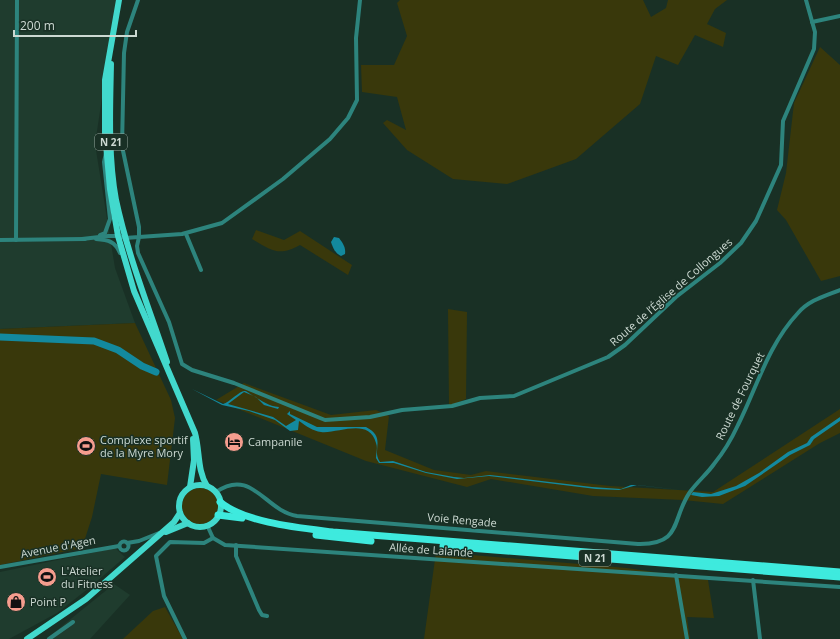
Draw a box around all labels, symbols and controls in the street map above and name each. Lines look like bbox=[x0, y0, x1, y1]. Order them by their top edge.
scale bar bbox=[14, 12, 136, 38]
text: 200 m bbox=[20, 17, 55, 34]
road number: N 21 bbox=[95, 134, 127, 150]
street label: Route de l’Église de Collongues bbox=[606, 234, 735, 349]
street label: Route de Fourquet bbox=[712, 349, 767, 442]
hotel icon: Campanile bbox=[223, 431, 245, 453]
place label: Complexe sportif de la Myre Mory bbox=[100, 432, 189, 460]
place label: Campanile bbox=[248, 434, 303, 449]
sports icon: Complexe sportif de la Myre Mory bbox=[75, 435, 97, 457]
street label: Voie Rengade bbox=[427, 509, 497, 530]
street label: Avenue d'Agen bbox=[19, 532, 97, 561]
street label: Allée de Lalande bbox=[389, 539, 473, 560]
road number: N 21 bbox=[579, 550, 611, 566]
place label: L'Atelier du Fitness bbox=[61, 563, 113, 591]
sports icon: L'Atelier du Fitness bbox=[36, 566, 58, 588]
shop icon: Point P bbox=[5, 591, 27, 613]
place label: Point P bbox=[30, 594, 67, 609]

